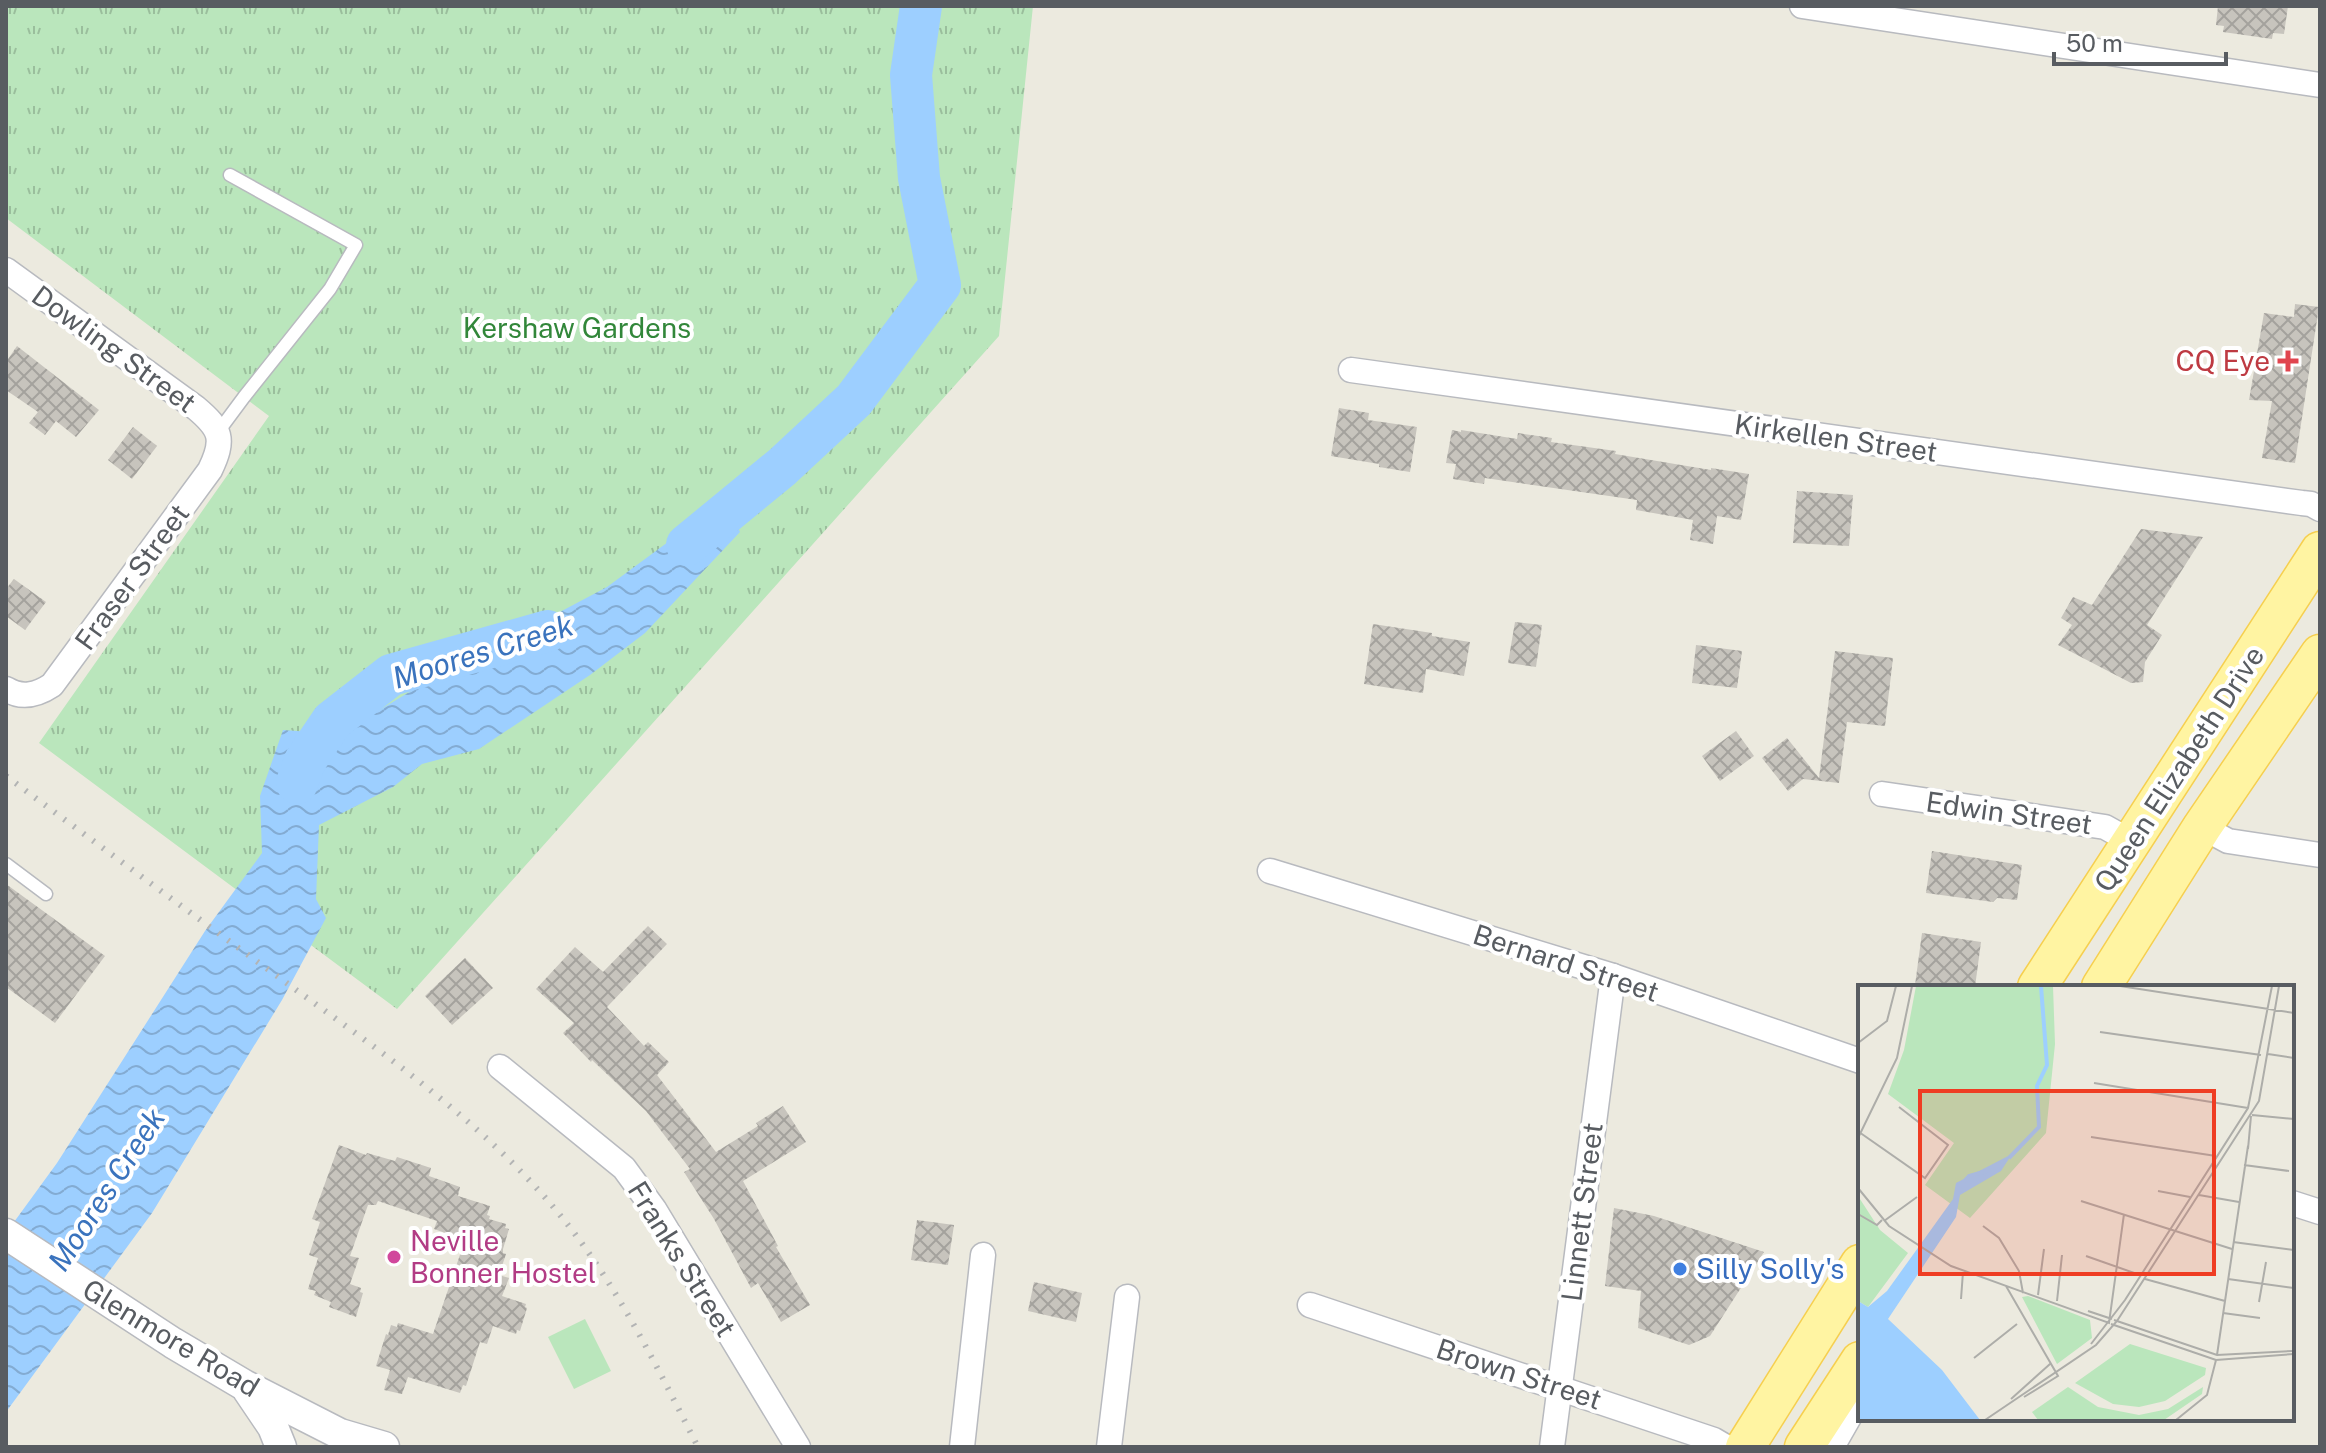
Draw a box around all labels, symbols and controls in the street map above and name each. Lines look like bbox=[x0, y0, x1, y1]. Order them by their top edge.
scale bar bbox=[2054, 16, 2226, 66]
text: 50 m bbox=[2066, 29, 2123, 57]
street label: Dowling Street bbox=[26, 278, 203, 419]
park label: Kershaw Gardens bbox=[463, 311, 691, 344]
place label: CQ Eye bbox=[2175, 344, 2270, 377]
marker: CQ Eye bbox=[2277, 350, 2299, 372]
street label: Kirkellen Street bbox=[1732, 407, 1940, 468]
street label: Fraser Street bbox=[68, 497, 195, 656]
water label: Moores Creek bbox=[388, 606, 578, 696]
street label: Queen Elizabeth Drive bbox=[2087, 640, 2270, 898]
street label: Edwin Street bbox=[1924, 785, 2094, 841]
street label: Bernard Street bbox=[1469, 917, 1663, 1008]
inset map bbox=[1858, 985, 2294, 1421]
water label: Moores Creek bbox=[40, 1101, 173, 1278]
street label: Linnett Street bbox=[1554, 1121, 1609, 1303]
street label: Franks Street bbox=[622, 1175, 743, 1342]
place label: Neville Bonner Hostel bbox=[410, 1224, 596, 1289]
marker: Neville Bonner Hostel bbox=[385, 1248, 403, 1266]
place label: Silly Solly's bbox=[1696, 1252, 1844, 1285]
marker: Silly Solly's bbox=[1671, 1260, 1689, 1278]
street label: Glenmore Road bbox=[77, 1272, 265, 1403]
street label: Brown Street bbox=[1432, 1331, 1606, 1416]

